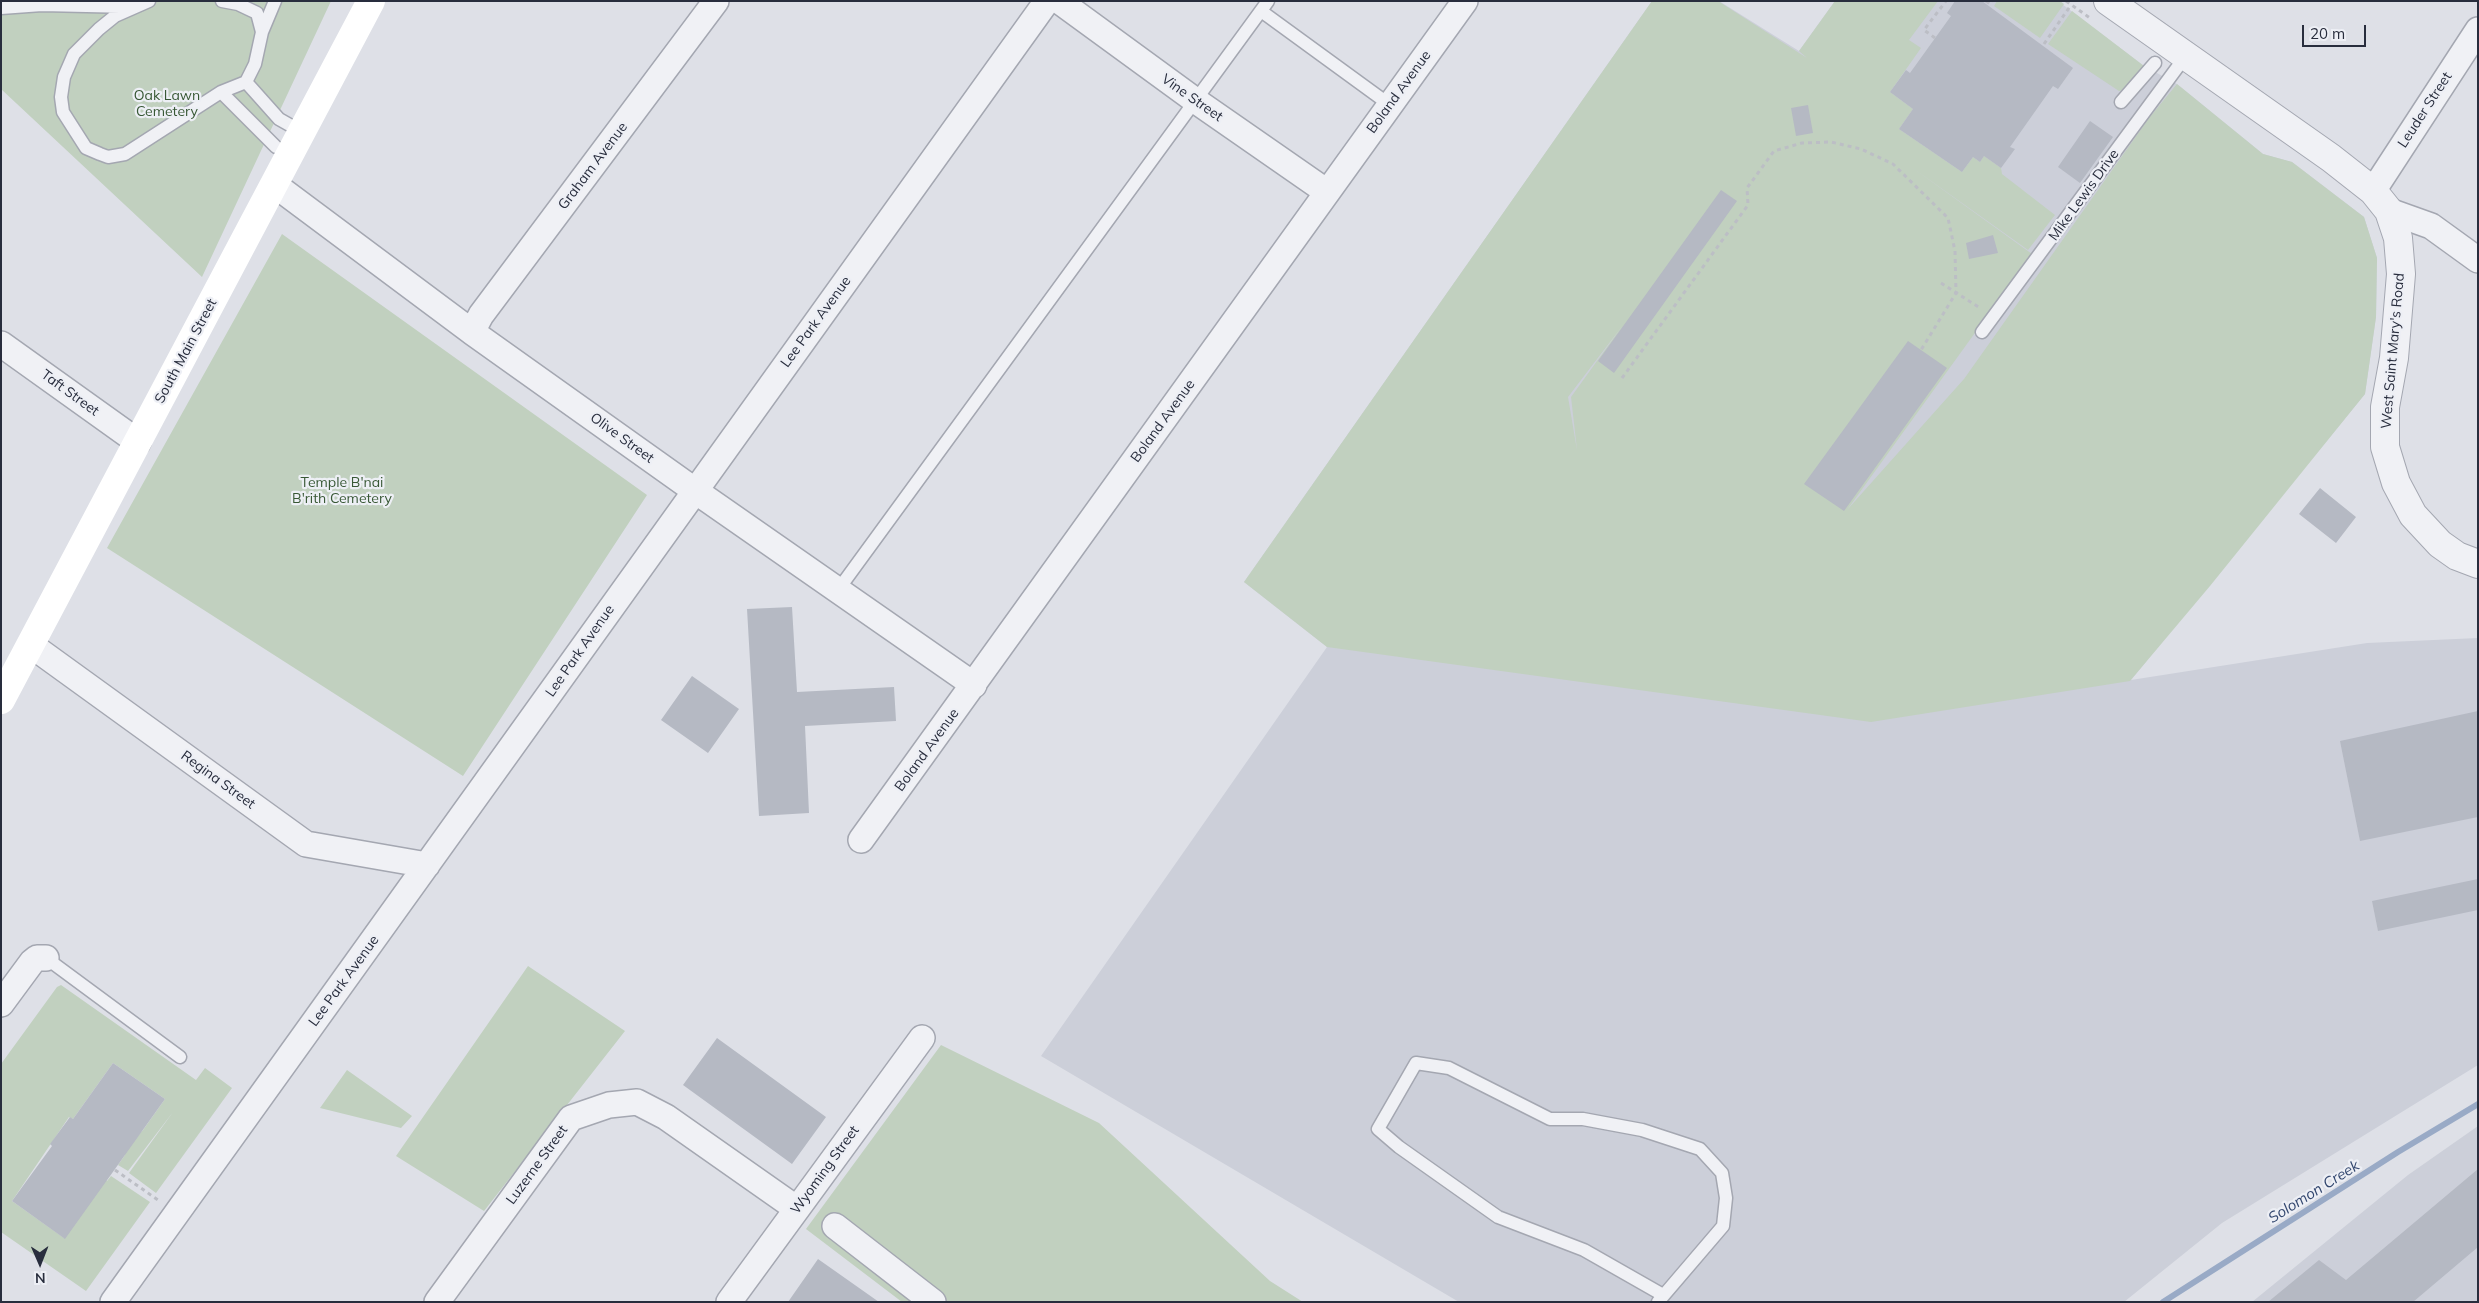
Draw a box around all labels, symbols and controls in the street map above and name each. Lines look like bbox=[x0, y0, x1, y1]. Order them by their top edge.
scale bar bbox=[2304, 15, 2368, 47]
text: 20 m bbox=[2310, 24, 2345, 43]
street label: Boland Avenue bbox=[1363, 47, 1435, 137]
street label: Leuder Street bbox=[2394, 69, 2456, 151]
street label: Vine Street bbox=[1158, 71, 1226, 125]
park label: Oak Lawn Cemetery bbox=[134, 88, 200, 120]
street label: Graham Avenue bbox=[555, 119, 631, 213]
street label: Mike Lewis Drive bbox=[2045, 146, 2123, 244]
street label: West Saint Mary's Road bbox=[2378, 272, 2408, 430]
street label: Lee Park Avenue bbox=[777, 273, 855, 371]
street label: South Main Street bbox=[151, 296, 221, 406]
street label: Taft Street bbox=[38, 366, 102, 420]
street label: Boland Avenue bbox=[1127, 376, 1199, 466]
street label: Olive Street bbox=[587, 409, 657, 467]
park label: Temple B'nai B'rith Cemetery bbox=[292, 475, 392, 508]
street label: Lee Park Avenue bbox=[542, 602, 618, 700]
street label: Boland Avenue bbox=[891, 705, 963, 795]
street label: Regina Street bbox=[178, 747, 258, 813]
street label: Lee Park Avenue bbox=[305, 932, 383, 1030]
street label: Luzerne Street bbox=[503, 1122, 571, 1208]
street label: Wyoming Street bbox=[787, 1123, 863, 1217]
water label: Solomon Creek bbox=[2265, 1157, 2363, 1227]
north arrow bbox=[15, 1238, 65, 1288]
text: N bbox=[35, 1269, 46, 1287]

